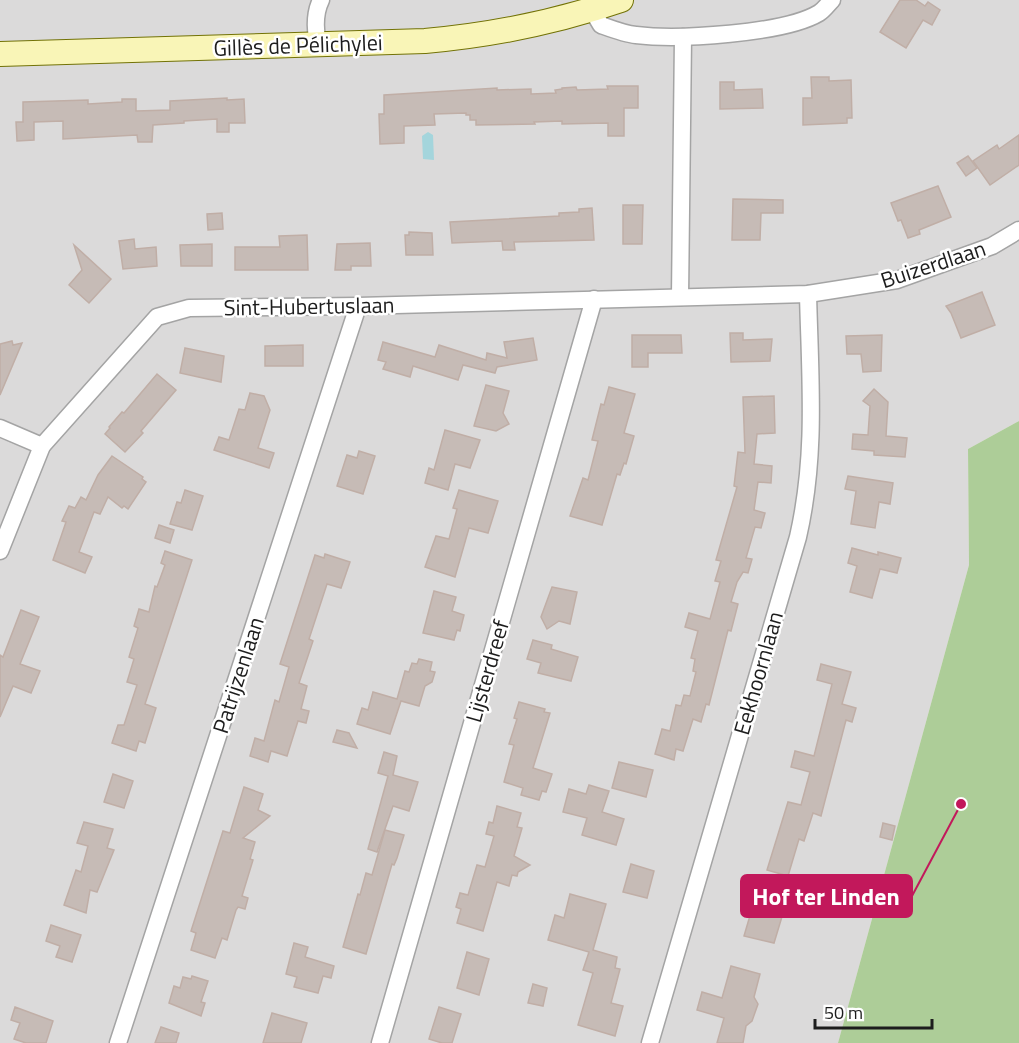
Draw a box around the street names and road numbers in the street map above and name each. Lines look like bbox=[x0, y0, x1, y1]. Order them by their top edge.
street label: Gillès de Pélichylei bbox=[213, 25, 383, 65]
street label: Buizerdlaan bbox=[876, 231, 990, 297]
street label: Sint-Hubertuslaan bbox=[223, 288, 395, 324]
street label: Eekhoornlaan bbox=[724, 607, 792, 739]
street label: Patrijzenlaan bbox=[203, 612, 273, 738]
street label: Lijsterdreef bbox=[456, 615, 518, 726]

